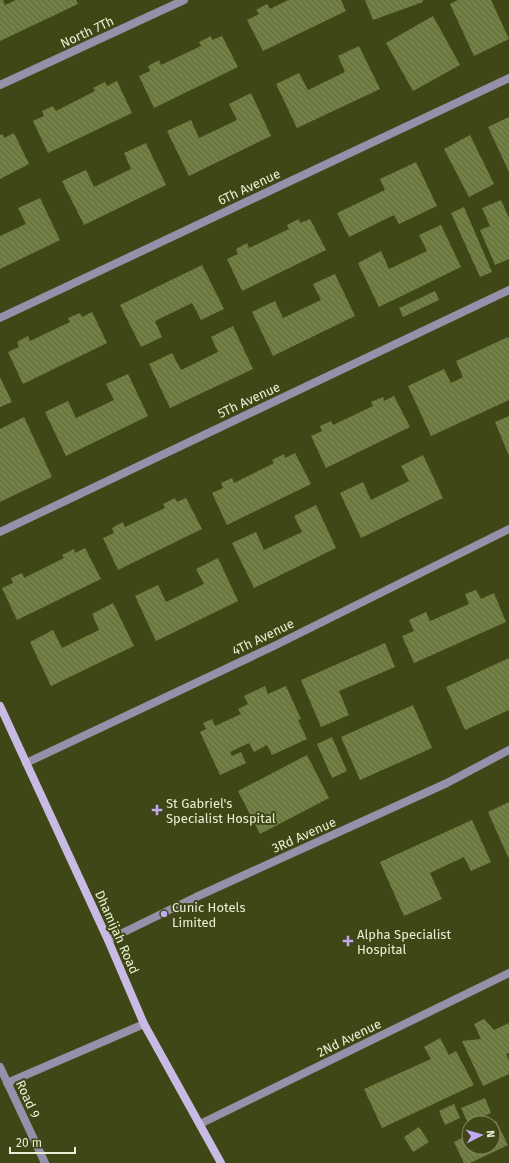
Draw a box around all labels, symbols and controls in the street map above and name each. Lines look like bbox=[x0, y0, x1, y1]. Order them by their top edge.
street label: North 7Th bbox=[58, 13, 116, 51]
street label: 6Th Avenue bbox=[215, 166, 283, 208]
street label: 5Th Avenue bbox=[215, 379, 283, 421]
street label: 4Th Avenue bbox=[230, 616, 296, 658]
place label: St Gabriel's Specialist Hospital bbox=[166, 796, 276, 826]
marker: St Gabriel's Specialist Hospital bbox=[151, 804, 163, 816]
street label: 3Rd Avenue bbox=[270, 814, 338, 856]
street label: Dhamijah Road bbox=[92, 888, 142, 976]
place label: Cunic Hotels Limited bbox=[172, 900, 245, 930]
marker: Cunic Hotels Limited bbox=[159, 909, 169, 919]
place label: Alpha Specialist Hospital bbox=[357, 927, 451, 957]
marker: Alpha Specialist Hospital bbox=[342, 935, 354, 947]
street label: 2Nd Avenue bbox=[314, 1016, 384, 1060]
street label: Road 9 bbox=[13, 1078, 43, 1121]
north arrow bbox=[461, 1115, 501, 1155]
scale bar bbox=[10, 1129, 75, 1155]
text: N bbox=[484, 1130, 497, 1138]
text: 20 m bbox=[16, 1136, 42, 1150]

